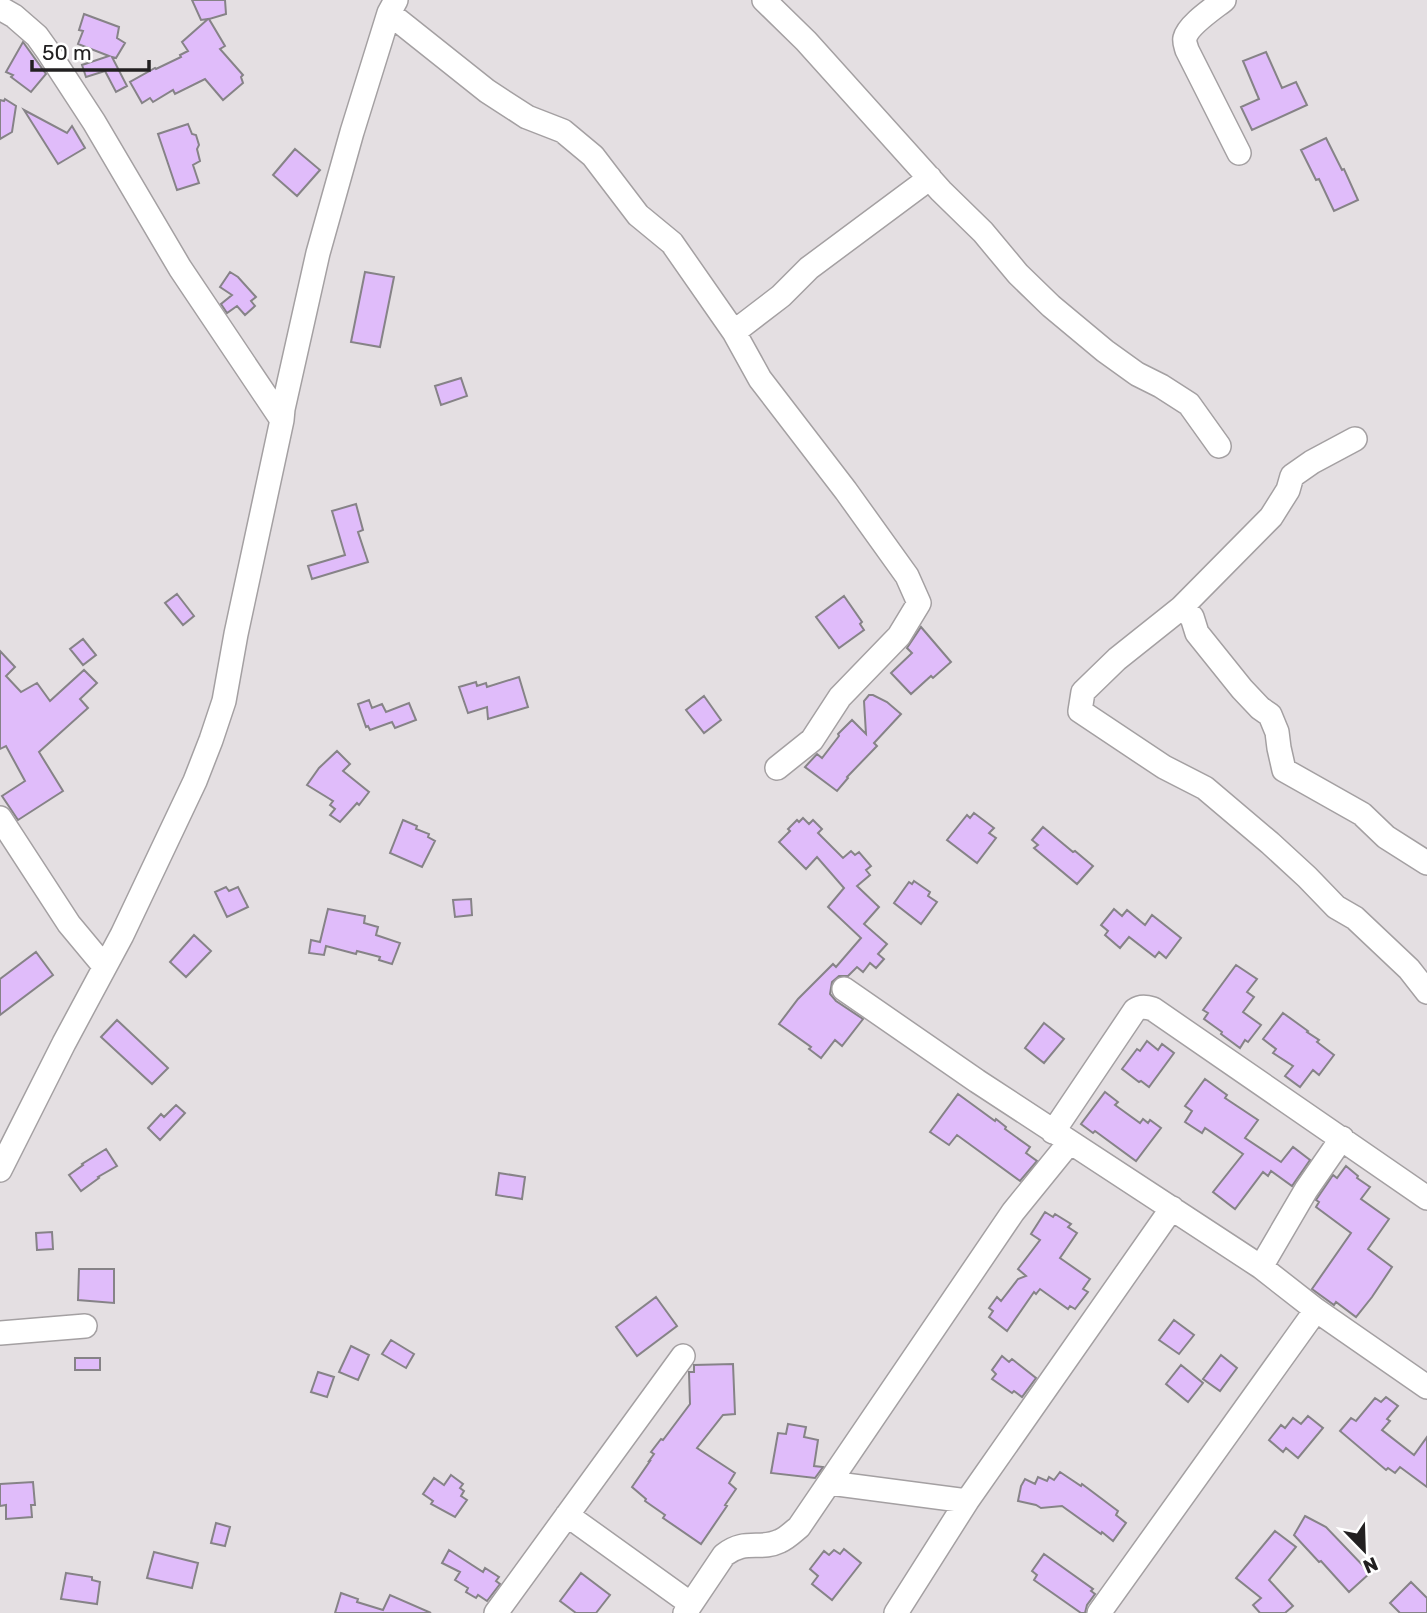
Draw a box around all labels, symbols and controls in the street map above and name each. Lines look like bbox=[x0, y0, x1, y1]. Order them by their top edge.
scale bar bbox=[32, 28, 149, 72]
text: 50 m bbox=[42, 40, 92, 65]
north arrow bbox=[1329, 1515, 1399, 1585]
text: N bbox=[1360, 1552, 1381, 1578]

